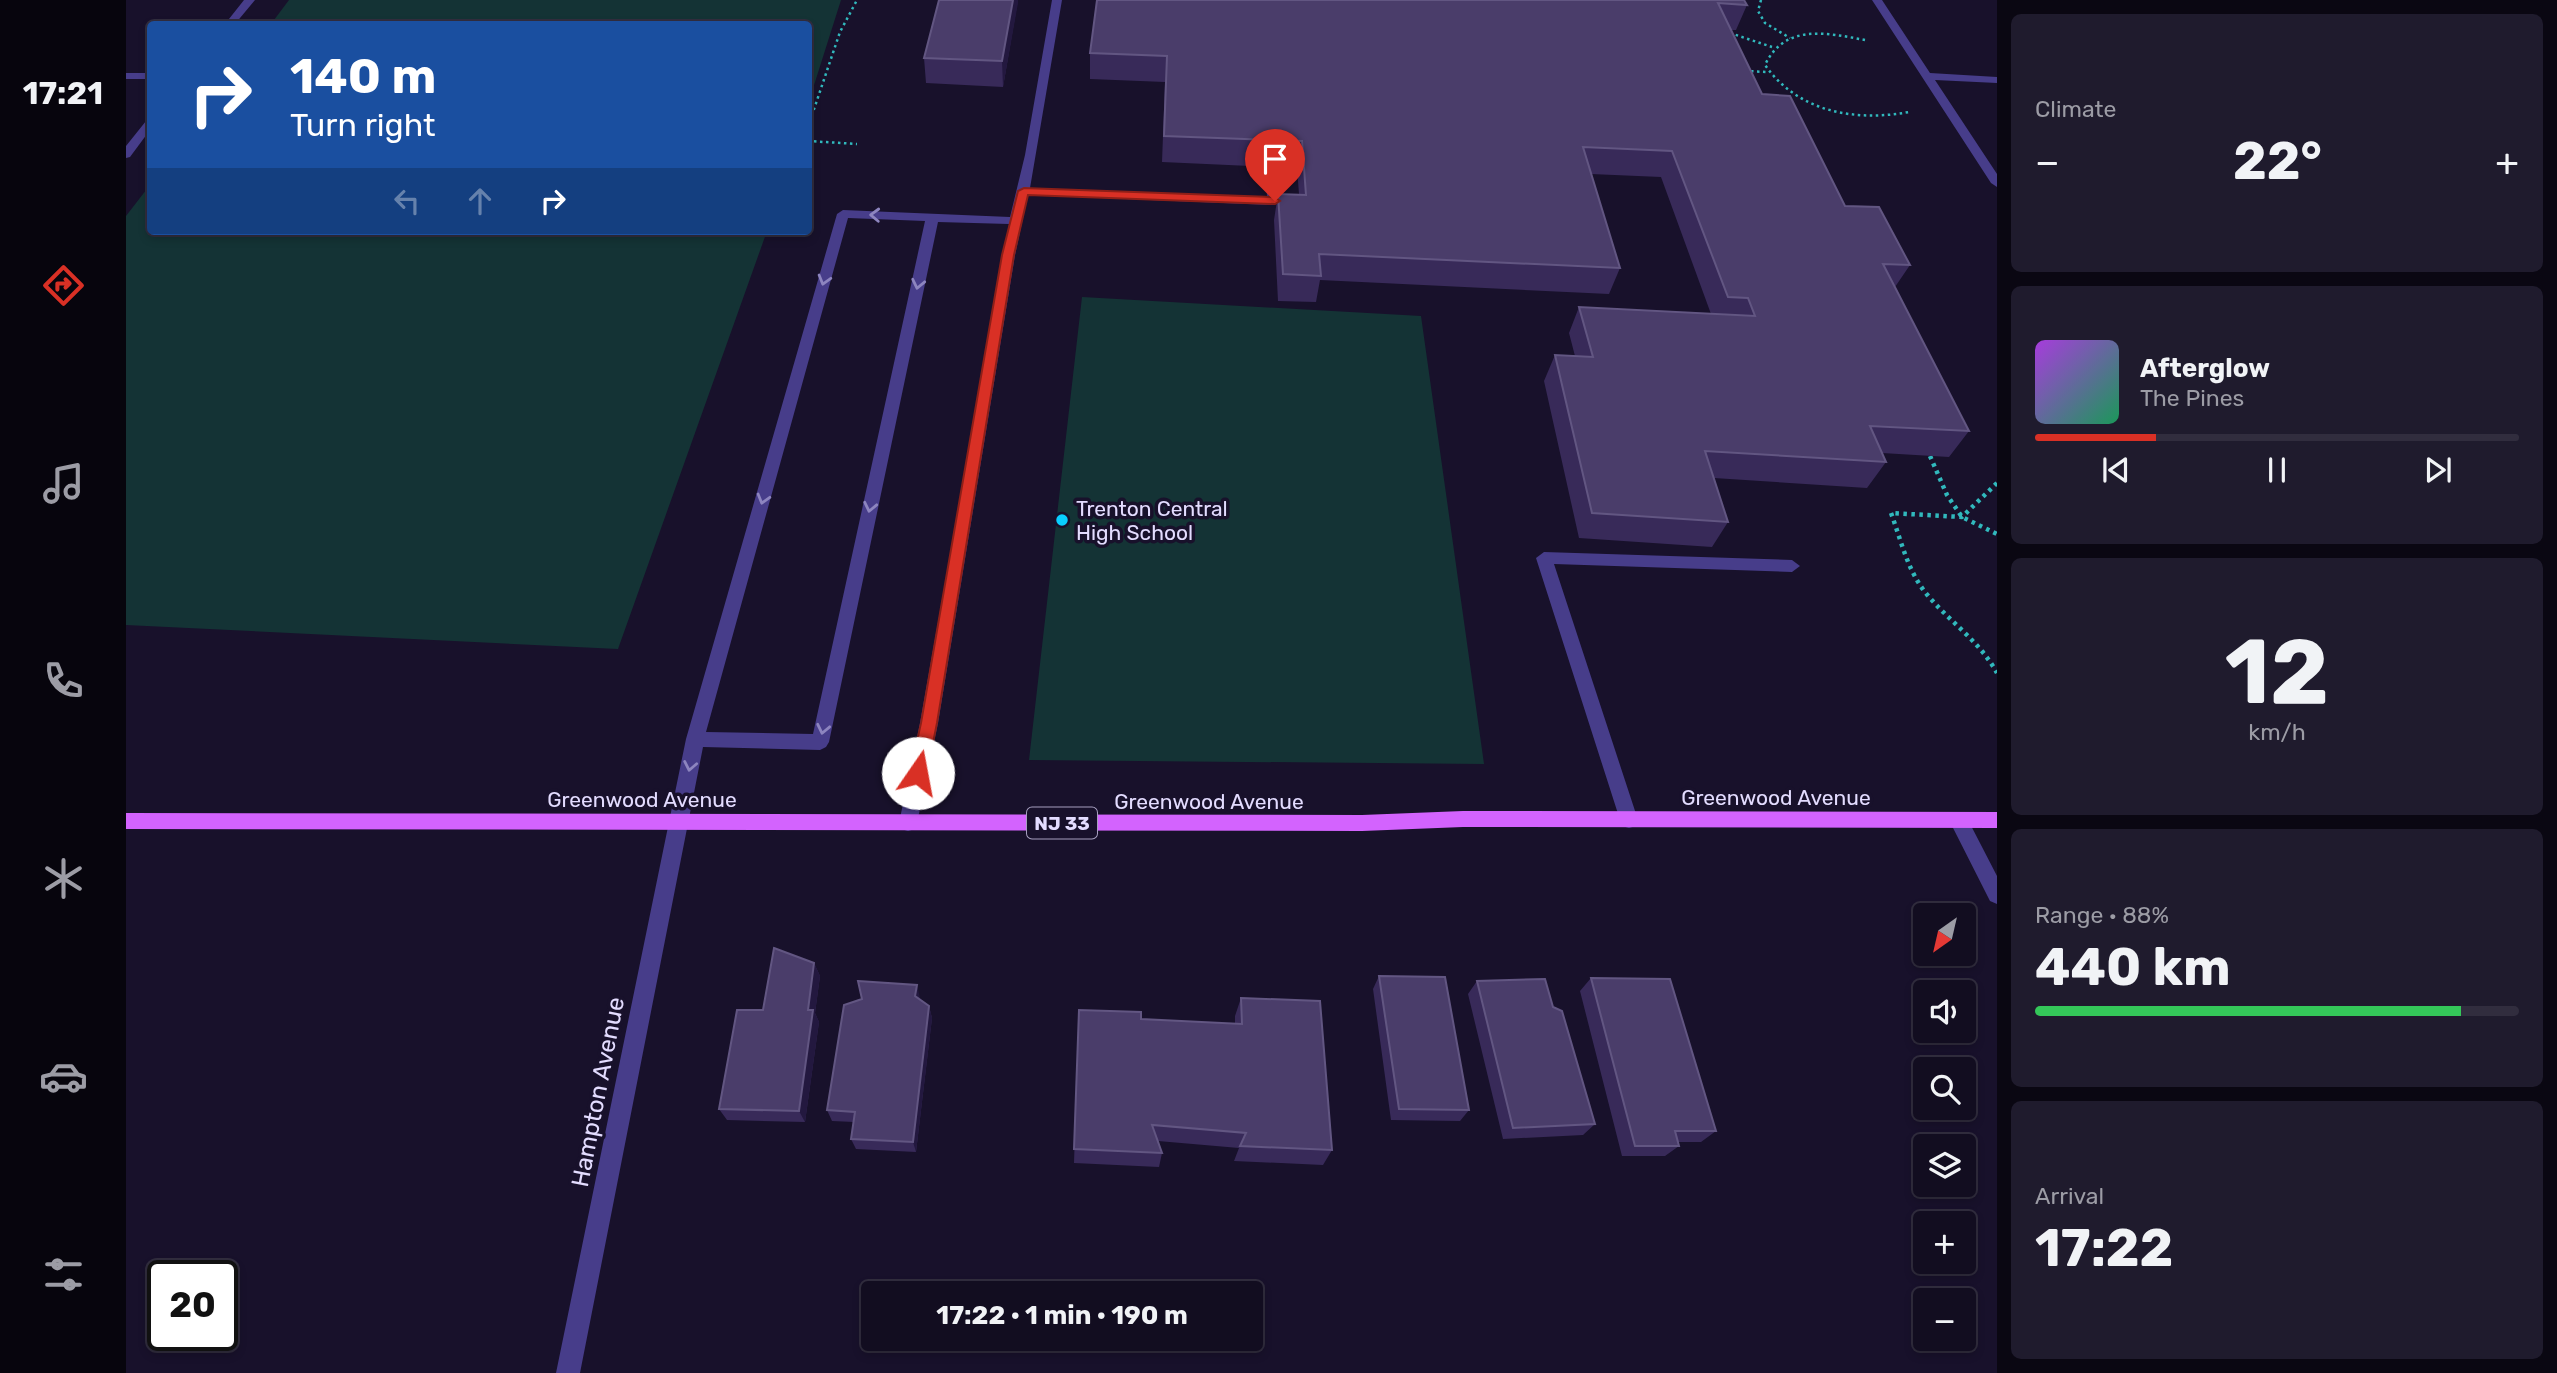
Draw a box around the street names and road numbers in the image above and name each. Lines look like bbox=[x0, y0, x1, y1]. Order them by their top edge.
street label: Greenwood Avenue bbox=[1681, 785, 1871, 810]
street label: Greenwood Avenue bbox=[547, 787, 737, 812]
street label: Greenwood Avenue bbox=[1114, 789, 1304, 814]
road number: NJ 33 bbox=[1027, 808, 1097, 838]
street label: Hampton Avenue bbox=[566, 995, 630, 1189]

